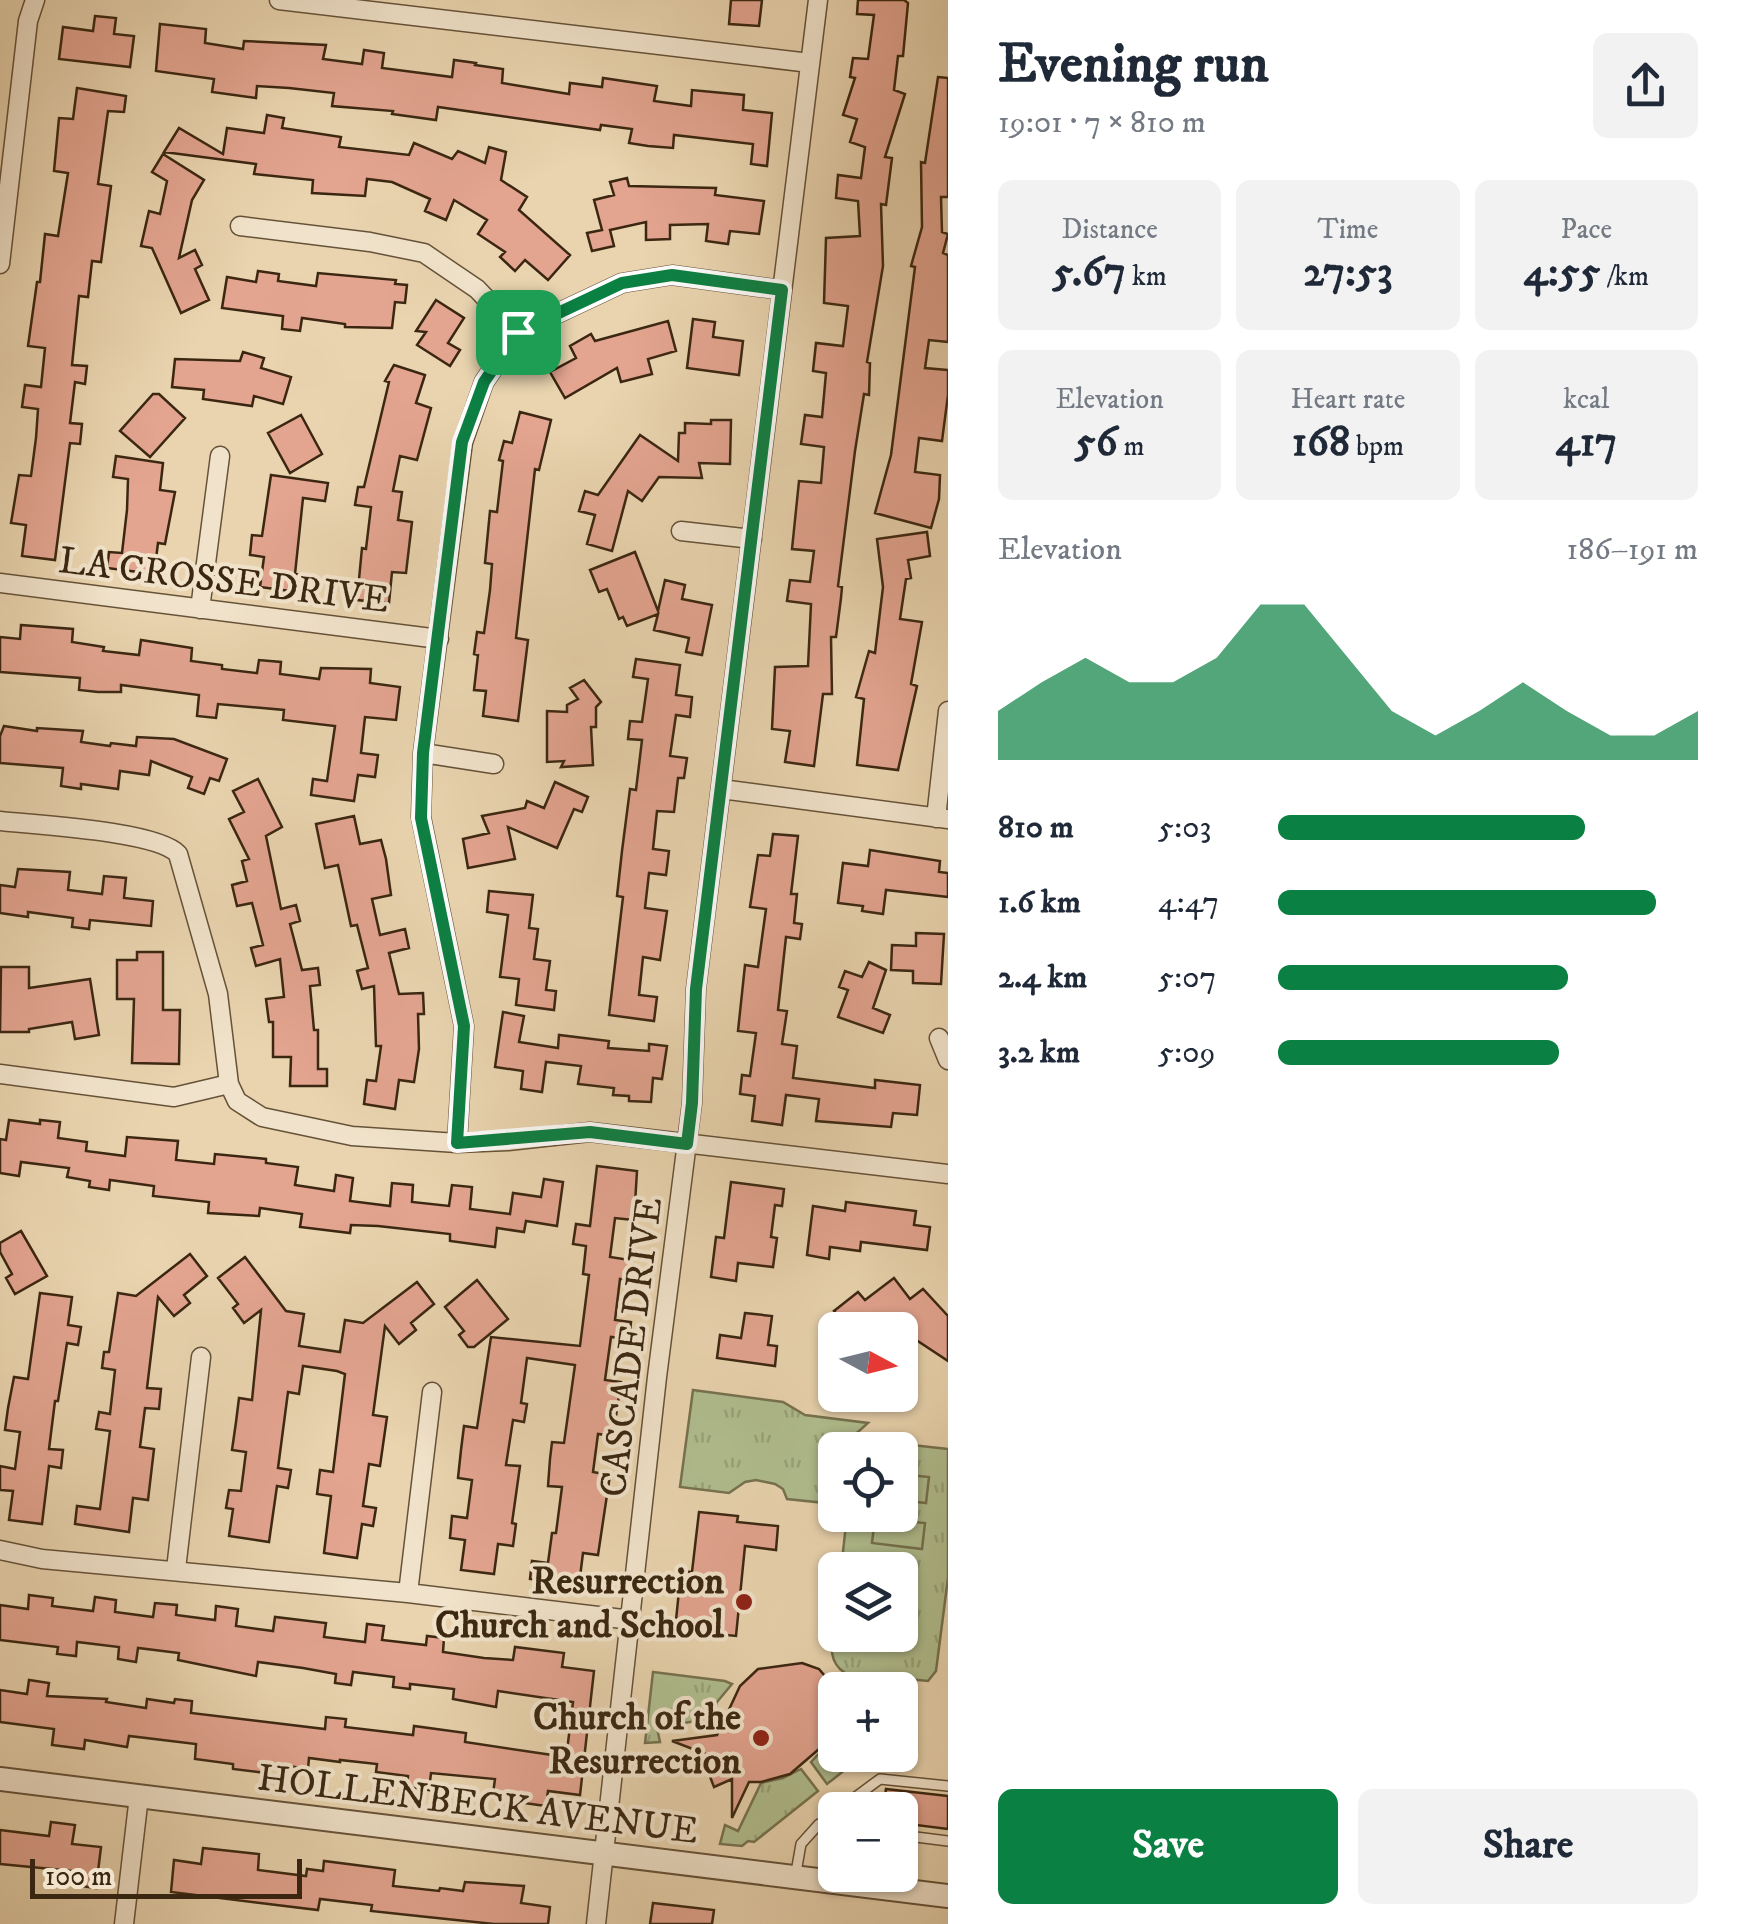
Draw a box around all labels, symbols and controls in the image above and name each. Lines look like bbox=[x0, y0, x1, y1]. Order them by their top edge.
text: Evening run bbox=[998, 31, 1269, 100]
button: share bbox=[1593, 33, 1698, 138]
text: 19:01 · 7 × 810 m bbox=[998, 103, 1206, 143]
text: Distance bbox=[1061, 212, 1158, 247]
text: Time bbox=[1318, 212, 1378, 247]
text: Pace bbox=[1560, 212, 1612, 247]
text: 5.67 bbox=[1052, 247, 1126, 299]
text: 27:53 bbox=[1303, 247, 1393, 299]
text: 4:55 bbox=[1524, 247, 1600, 299]
text: km bbox=[1126, 259, 1167, 294]
text: /km bbox=[1600, 259, 1649, 294]
pin bbox=[476, 290, 561, 375]
icon: arrive bbox=[491, 305, 546, 360]
text: Elevation bbox=[1055, 382, 1164, 417]
text: Heart rate bbox=[1291, 382, 1405, 417]
text: kcal bbox=[1563, 382, 1609, 417]
text: 56 bbox=[1075, 417, 1118, 469]
text: 168 bbox=[1292, 417, 1350, 469]
text: 417 bbox=[1555, 417, 1617, 469]
text: m bbox=[1118, 429, 1145, 464]
text: bpm bbox=[1350, 429, 1404, 464]
text: Elevation bbox=[998, 530, 1122, 570]
text: 186–191 m bbox=[1567, 530, 1698, 570]
street label: LA CROSSE DRIVE bbox=[56, 537, 392, 625]
text: 810 m bbox=[998, 808, 1074, 848]
text: 5:03 bbox=[1158, 808, 1211, 848]
text: 1.6 km bbox=[998, 883, 1081, 923]
text: 4:47 bbox=[1158, 883, 1219, 923]
text: 2.4 km bbox=[998, 958, 1087, 998]
text: 5:07 bbox=[1158, 958, 1216, 998]
text: 3.2 km bbox=[998, 1033, 1080, 1073]
text: 5:09 bbox=[1158, 1033, 1215, 1073]
street label: CASCADE DRIVE bbox=[590, 1195, 674, 1500]
north arrow bbox=[818, 1312, 918, 1412]
map controls bbox=[818, 1312, 918, 1892]
button: locate bbox=[818, 1432, 918, 1532]
button: layers bbox=[818, 1552, 918, 1652]
place label: Resurrection Church and School bbox=[435, 1558, 725, 1650]
marker: Resurrection Church and School bbox=[733, 1591, 755, 1613]
button: + bbox=[818, 1672, 918, 1772]
place label: Church of the Resurrection bbox=[533, 1694, 741, 1786]
marker: Church of the Resurrection bbox=[750, 1727, 772, 1749]
street label: HOLLENBECK AVENUE bbox=[255, 1754, 701, 1856]
button: Save bbox=[998, 1789, 1338, 1904]
button: Share bbox=[1358, 1789, 1698, 1904]
button: − bbox=[818, 1792, 918, 1892]
scale bar bbox=[30, 1854, 302, 1898]
text: 100 m bbox=[45, 1859, 112, 1894]

